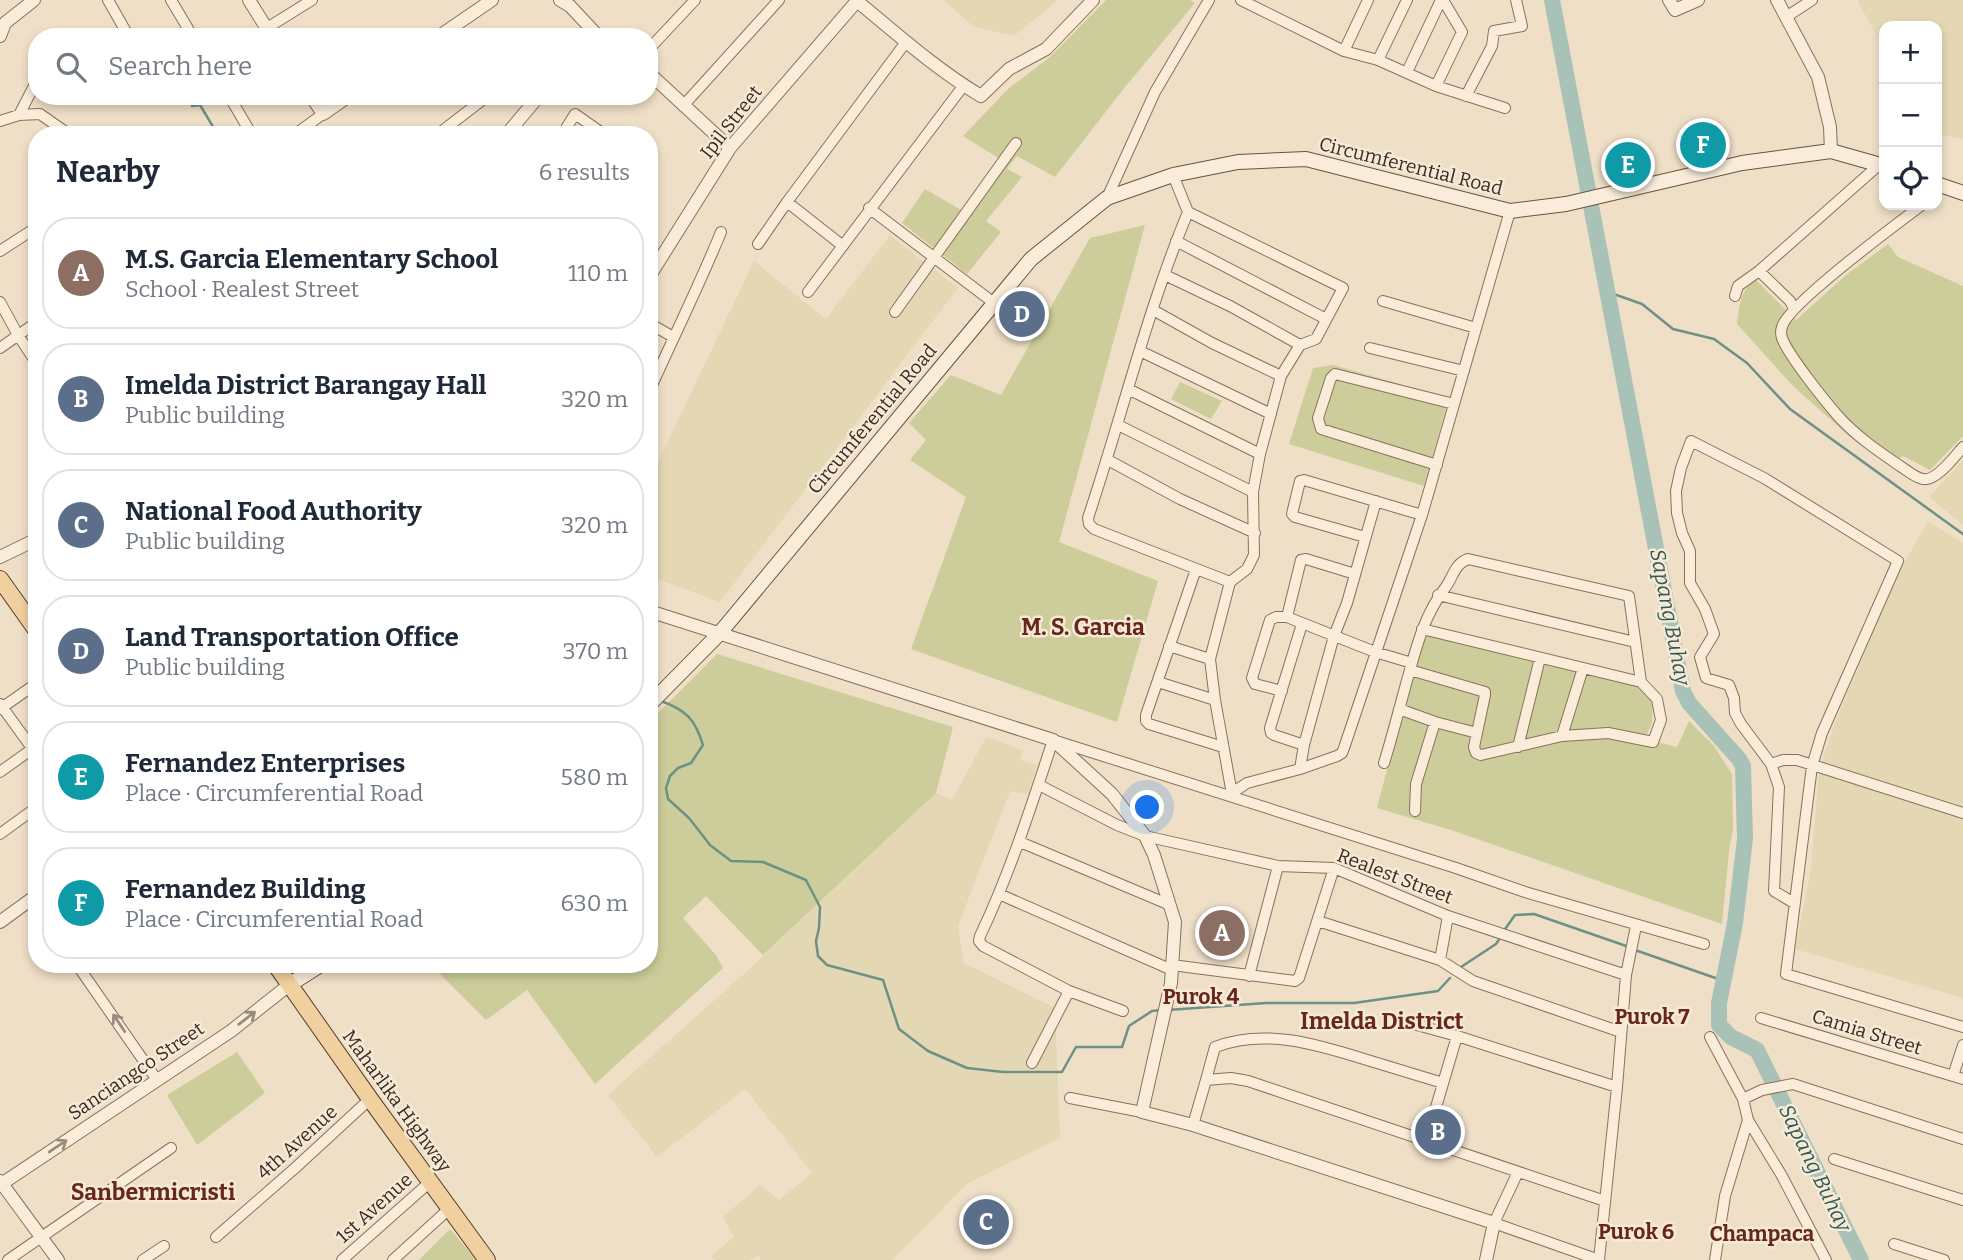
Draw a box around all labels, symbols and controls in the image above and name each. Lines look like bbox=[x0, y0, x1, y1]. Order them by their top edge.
map controls bbox=[1879, 21, 1942, 210]
button: + bbox=[1879, 21, 1942, 84]
search box bbox=[28, 28, 658, 105]
icon: search bbox=[52, 48, 90, 86]
text: Search here bbox=[108, 51, 252, 82]
street label: Ipil Street bbox=[695, 81, 767, 163]
button: − bbox=[1879, 84, 1942, 147]
pin: F bbox=[1680, 119, 1726, 171]
street label: Circumferential Road bbox=[1317, 132, 1505, 200]
pin: E bbox=[1605, 139, 1651, 191]
button: locate bbox=[1879, 147, 1942, 210]
text: Nearby bbox=[56, 154, 160, 190]
text: 6 results bbox=[539, 158, 630, 186]
text: M.S. Garcia Elementary School bbox=[125, 244, 498, 275]
text: A bbox=[73, 259, 89, 287]
text: 110 m bbox=[568, 259, 628, 287]
text: School · Realest Street bbox=[125, 275, 359, 303]
pin: D bbox=[999, 288, 1045, 340]
street label: Circumferential Road bbox=[803, 339, 941, 499]
text: Imelda District Barangay Hall bbox=[125, 370, 487, 401]
text: B bbox=[74, 385, 88, 413]
text: 320 m bbox=[561, 385, 628, 413]
text: Public building bbox=[125, 401, 285, 429]
text: National Food Authority bbox=[125, 496, 422, 527]
text: C bbox=[74, 511, 88, 539]
text: 320 m bbox=[561, 511, 628, 539]
text: Public building bbox=[125, 527, 285, 555]
water label: Sapang Buhay bbox=[1644, 547, 1696, 689]
district label: M. S. Garcia bbox=[1021, 613, 1145, 641]
text: Land Transportation Office bbox=[125, 622, 459, 653]
text: D bbox=[73, 637, 89, 665]
text: 370 m bbox=[562, 637, 628, 665]
text: Public building bbox=[125, 653, 285, 681]
text: Fernandez Enterprises bbox=[125, 748, 405, 779]
text: E bbox=[74, 763, 88, 791]
text: 580 m bbox=[561, 763, 628, 791]
text: Place · Circumferential Road bbox=[125, 779, 423, 807]
your location bbox=[1130, 790, 1164, 824]
street label: Realest Street bbox=[1334, 843, 1456, 909]
text: Fernandez Building bbox=[125, 874, 366, 905]
text: F bbox=[75, 889, 87, 917]
text: 630 m bbox=[560, 889, 628, 917]
text: Place · Circumferential Road bbox=[125, 905, 423, 933]
pin: A bbox=[1199, 907, 1245, 959]
district label: Purok 4 bbox=[1163, 984, 1240, 1010]
district label: Purok 7 bbox=[1614, 1004, 1690, 1030]
street label: Camia Street bbox=[1809, 1004, 1925, 1060]
district label: Imelda District bbox=[1300, 1007, 1464, 1035]
one-way arrow bbox=[237, 1011, 256, 1026]
one-way arrow bbox=[112, 1014, 126, 1034]
street label: Sanciangco Street bbox=[64, 1017, 208, 1125]
street label: Maharlika Highway bbox=[338, 1025, 457, 1177]
street label: 4th Avenue bbox=[252, 1100, 342, 1184]
water label: Sapang Buhay bbox=[1773, 1100, 1858, 1237]
pin: B bbox=[1415, 1106, 1461, 1158]
one-way arrow bbox=[48, 1138, 68, 1152]
street label: 1st Avenue bbox=[331, 1168, 417, 1248]
district label: Sanbermicristi bbox=[71, 1178, 235, 1206]
pin: C bbox=[963, 1196, 1009, 1248]
district label: Purok 6 bbox=[1598, 1219, 1674, 1245]
district label: Champaca bbox=[1710, 1221, 1815, 1247]

